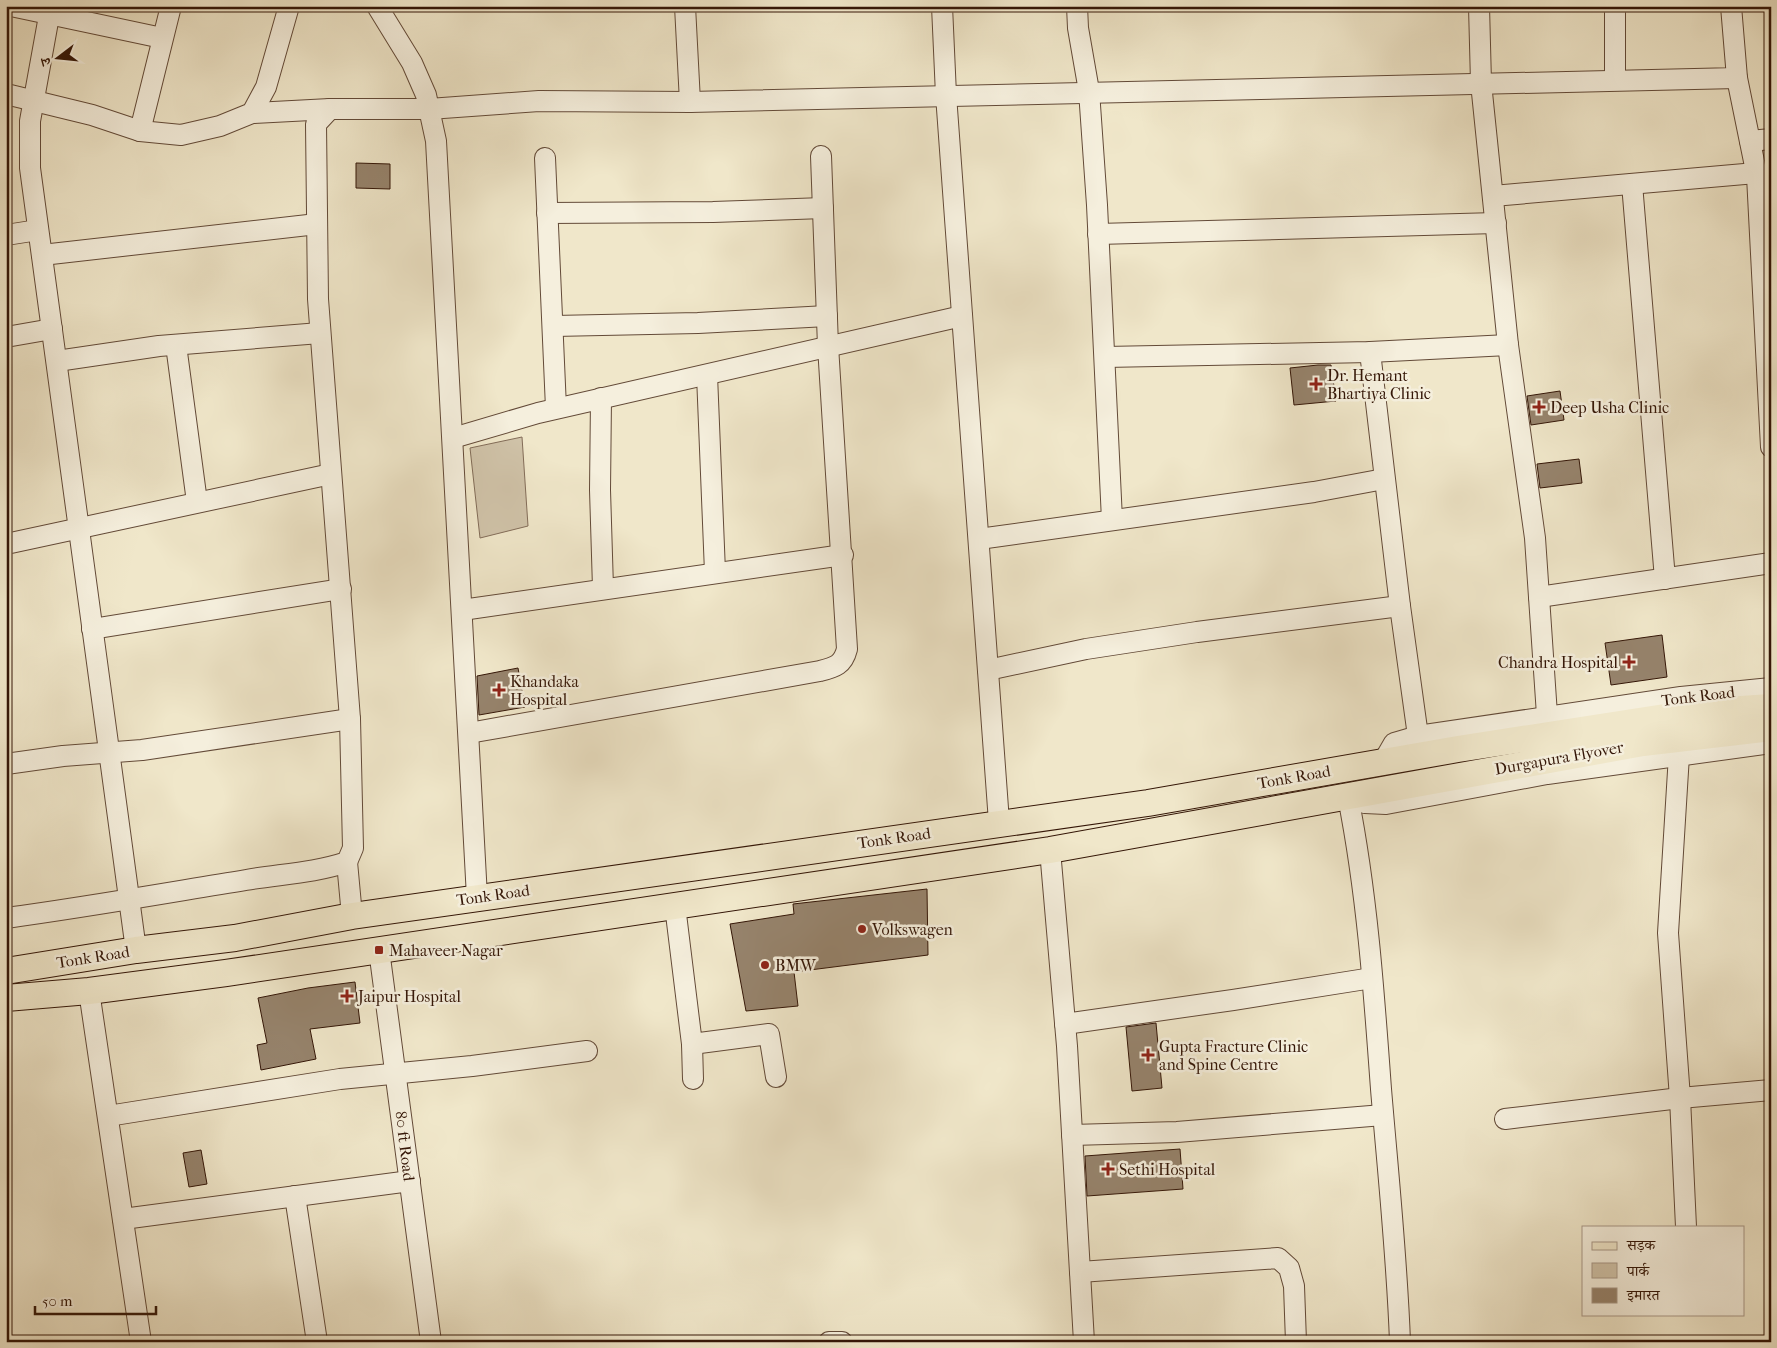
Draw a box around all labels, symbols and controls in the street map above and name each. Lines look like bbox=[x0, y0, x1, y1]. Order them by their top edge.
north arrow bbox=[32, 32, 82, 82]
text: उ bbox=[37, 55, 55, 68]
place label: Dr. Hemant Bhartiya Clinic bbox=[1327, 366, 1431, 403]
marker: Dr. Hemant Bhartiya Clinic bbox=[1309, 377, 1323, 391]
place label: Deep Usha Clinic bbox=[1550, 398, 1669, 417]
marker: Deep Usha Clinic bbox=[1532, 400, 1546, 414]
place label: Chandra Hospital bbox=[1498, 653, 1619, 672]
marker: Chandra Hospital bbox=[1622, 655, 1636, 669]
place label: Khandaka Hospital bbox=[510, 672, 580, 709]
street label: Tonk Road bbox=[1660, 682, 1736, 710]
marker: Khandaka Hospital bbox=[492, 683, 506, 697]
street label: Durgapura Flyover bbox=[1493, 737, 1625, 779]
street label: Tonk Road bbox=[1256, 761, 1332, 793]
street label: Tonk Road bbox=[856, 823, 932, 853]
street label: Tonk Road bbox=[455, 880, 531, 910]
place label: Volkswagen bbox=[871, 920, 954, 939]
marker: Volkswagen bbox=[856, 923, 868, 935]
place label: Mahaveer Nagar bbox=[389, 941, 503, 960]
street label: Tonk Road bbox=[55, 942, 131, 972]
marker: Mahaveer Nagar bbox=[373, 944, 385, 956]
place label: BMW bbox=[775, 956, 817, 975]
marker: BMW bbox=[759, 959, 771, 971]
place label: Jaipur Hospital bbox=[356, 987, 461, 1006]
marker: Jaipur Hospital bbox=[340, 989, 354, 1003]
place label: Gupta Fracture Clinic and Spine Centre bbox=[1159, 1037, 1308, 1074]
marker: Gupta Fracture Clinic and Spine Centre bbox=[1141, 1048, 1155, 1062]
street label: 80 ft Road bbox=[391, 1110, 419, 1182]
place label: Sethi Hospital bbox=[1119, 1160, 1216, 1179]
marker: Sethi Hospital bbox=[1101, 1162, 1115, 1176]
legend bbox=[1582, 1226, 1744, 1316]
text: सड़क bbox=[1626, 1236, 1656, 1254]
text: पार्क bbox=[1626, 1262, 1650, 1280]
scale bar bbox=[35, 1283, 156, 1315]
text: इमारत bbox=[1626, 1286, 1661, 1304]
text: 50 m bbox=[42, 1292, 73, 1310]

